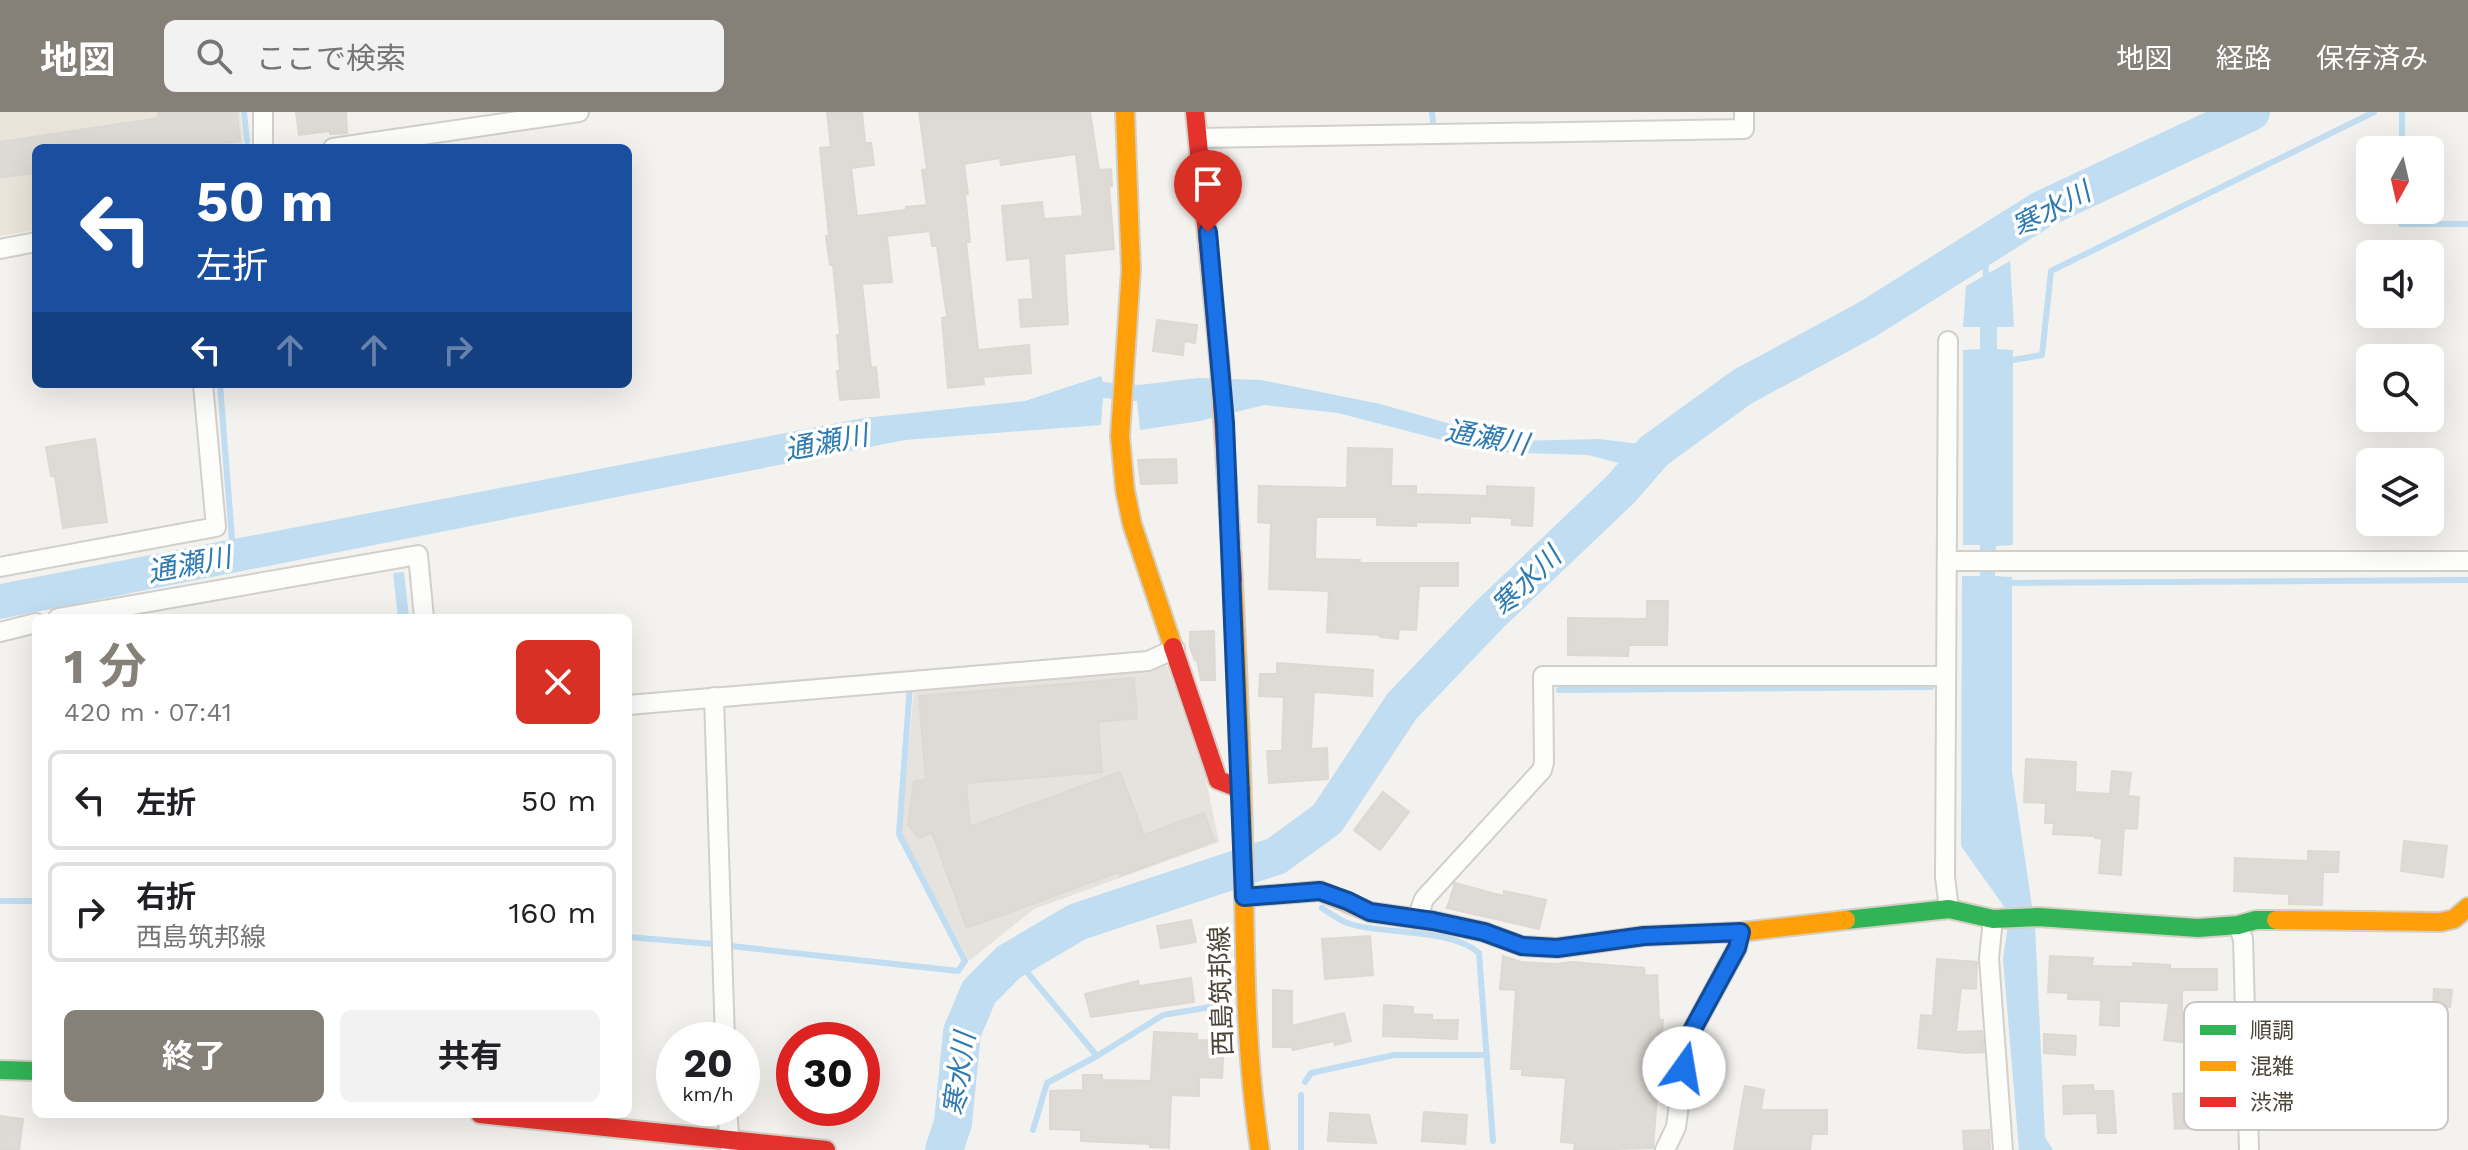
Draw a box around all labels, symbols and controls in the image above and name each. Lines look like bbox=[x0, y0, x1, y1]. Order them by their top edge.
search box bbox=[164, 20, 724, 92]
icon: search bbox=[192, 34, 236, 78]
text: 地図 bbox=[40, 38, 116, 82]
text: ここで検索 bbox=[256, 41, 406, 76]
text: 地図 bbox=[2116, 42, 2172, 75]
text: 経路 bbox=[2216, 42, 2272, 75]
text: 保存済み bbox=[2316, 42, 2428, 75]
north arrow bbox=[2356, 136, 2444, 224]
map controls bbox=[2356, 136, 2444, 536]
pin bbox=[1174, 150, 1242, 232]
icon: arrive bbox=[1186, 162, 1230, 206]
text: 50 m bbox=[196, 169, 333, 235]
water label: 寒水川 bbox=[2006, 174, 2099, 244]
icon: left bbox=[64, 176, 168, 280]
button: sound bbox=[2356, 240, 2444, 328]
text: 左折 bbox=[196, 245, 268, 287]
icon: left bbox=[184, 328, 228, 372]
icon: ahead bbox=[268, 328, 312, 372]
icon: ahead bbox=[352, 328, 396, 372]
icon: right bbox=[436, 328, 480, 372]
button: search bbox=[2356, 344, 2444, 432]
water label: 通瀬川 bbox=[1443, 414, 1534, 462]
water label: 通瀬川 bbox=[782, 418, 873, 467]
button: layers bbox=[2356, 448, 2444, 536]
water label: 寒水川 bbox=[1485, 538, 1570, 623]
water label: 通瀬川 bbox=[145, 540, 236, 589]
text: 1 分 bbox=[64, 638, 146, 695]
button: close bbox=[516, 640, 600, 724]
text: 420 m · 07:41 bbox=[64, 697, 232, 727]
icon: left bbox=[68, 778, 112, 822]
text: 50 m bbox=[521, 783, 596, 818]
text: 左折 bbox=[136, 785, 196, 820]
text: 右折 bbox=[136, 879, 196, 914]
icon: right bbox=[68, 890, 112, 934]
text: 160 m bbox=[509, 895, 596, 930]
text: 西島筑邦線 bbox=[136, 922, 266, 952]
street label: 西島筑邦線 bbox=[1204, 926, 1238, 1056]
legend bbox=[2184, 1002, 2448, 1130]
button: 終了 bbox=[64, 1010, 324, 1102]
button: 共有 bbox=[340, 1010, 600, 1102]
text: 順調 bbox=[2250, 1018, 2294, 1043]
speed limit sign: 30 bbox=[776, 1022, 880, 1126]
position arrow bbox=[1642, 1026, 1726, 1110]
water label: 寒水川 bbox=[937, 1027, 982, 1118]
text: 20 bbox=[683, 1040, 733, 1087]
text: 混雑 bbox=[2250, 1054, 2294, 1079]
text: km/h bbox=[682, 1082, 734, 1106]
text: 渋滞 bbox=[2250, 1090, 2294, 1115]

